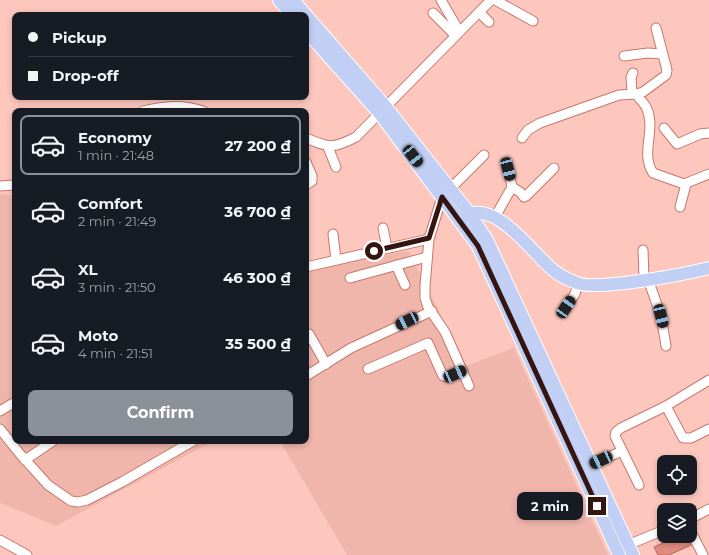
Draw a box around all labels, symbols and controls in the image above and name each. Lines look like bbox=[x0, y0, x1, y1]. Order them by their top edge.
text: Pickup bbox=[52, 28, 107, 47]
text: Drop-off bbox=[52, 66, 119, 85]
icon: car bbox=[30, 127, 66, 163]
text: Economy bbox=[78, 128, 151, 147]
text: 27 200 ₫ bbox=[225, 136, 291, 155]
car bbox=[401, 143, 425, 169]
text: 1 min · 21:48 bbox=[78, 147, 154, 163]
car bbox=[499, 156, 517, 182]
icon: car bbox=[30, 193, 66, 229]
text: Comfort bbox=[78, 194, 143, 213]
text: 36 700 ₫ bbox=[224, 202, 291, 221]
text: 2 min · 21:49 bbox=[78, 213, 156, 229]
route start bbox=[365, 242, 383, 260]
icon: car bbox=[30, 259, 66, 295]
text: XL bbox=[78, 260, 97, 279]
text: 46 300 ₫ bbox=[223, 268, 291, 287]
text: 3 min · 21:50 bbox=[78, 279, 156, 295]
car bbox=[554, 294, 578, 320]
car bbox=[652, 303, 670, 329]
car bbox=[394, 310, 420, 332]
icon: car bbox=[30, 325, 66, 361]
text: Moto bbox=[78, 326, 118, 345]
text: 35 500 ₫ bbox=[225, 334, 291, 353]
text: 4 min · 21:51 bbox=[78, 345, 153, 361]
car bbox=[442, 364, 468, 384]
button: Confirm bbox=[28, 390, 293, 436]
car bbox=[588, 449, 614, 471]
map controls bbox=[657, 455, 697, 543]
button: locate bbox=[657, 455, 697, 495]
callout: 2 min bbox=[517, 492, 583, 520]
route end bbox=[588, 497, 606, 515]
text: 2 min bbox=[531, 498, 569, 514]
button: layers bbox=[657, 503, 697, 543]

